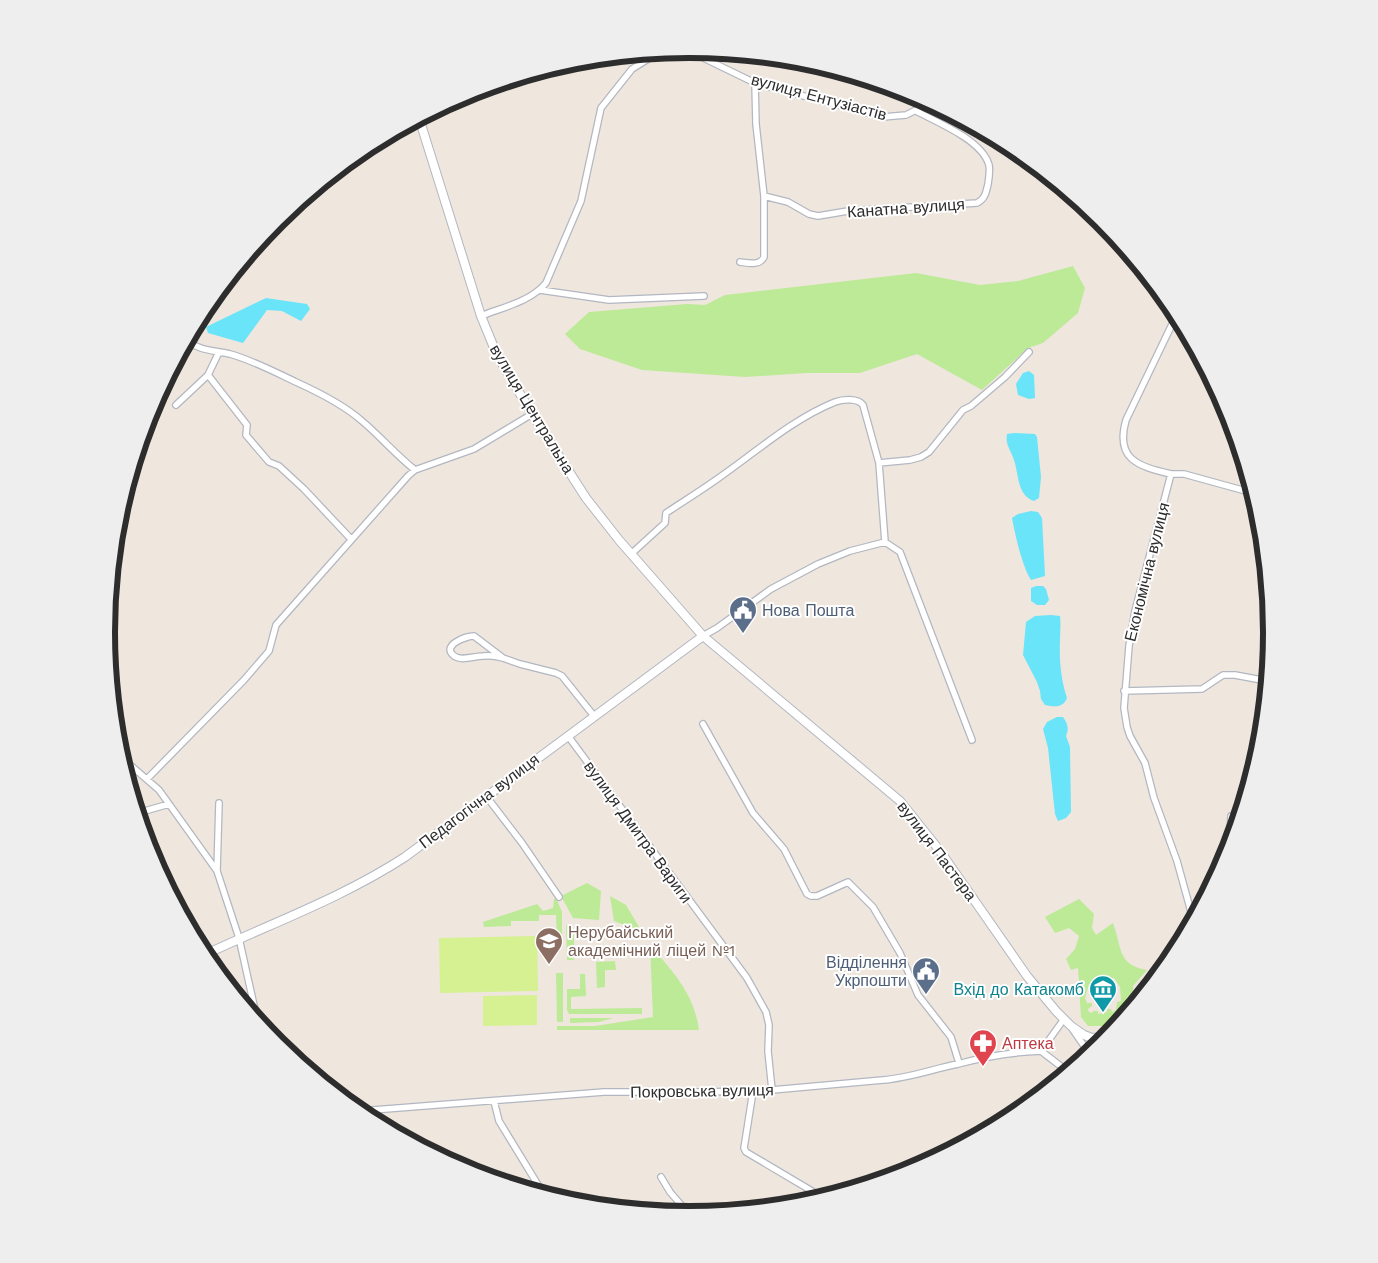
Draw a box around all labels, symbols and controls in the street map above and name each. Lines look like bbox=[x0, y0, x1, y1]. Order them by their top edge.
street label: вулиця Ентузіастів bbox=[749, 70, 889, 124]
street label: Канатна вулиця bbox=[846, 194, 966, 222]
street label: вулиця Центральна bbox=[486, 341, 578, 477]
street label: Економічна вулиця bbox=[1121, 501, 1173, 643]
public building icon: Нова Пошта bbox=[728, 595, 758, 634]
place label: Нова Пошта bbox=[762, 601, 855, 620]
street label: Педагогічна вулиця bbox=[415, 750, 543, 852]
street label: вулиця Дмитра Вариги bbox=[580, 757, 696, 907]
street label: вулиця Пастера bbox=[893, 798, 981, 905]
place label: Нерубайський академічний ліцей №1 bbox=[568, 923, 735, 960]
school or university icon: Нерубайський академічний ліцей №1 bbox=[534, 926, 564, 965]
place label: Відділення Укрпошти bbox=[826, 953, 907, 990]
public building icon: Відділення Укрпошти bbox=[911, 956, 941, 995]
museum icon: Вхід до Катакомб bbox=[1088, 974, 1118, 1013]
place label: Вхід до Катакомб bbox=[953, 980, 1084, 999]
pharmacy icon: Аптека bbox=[968, 1028, 998, 1067]
place label: Аптека bbox=[1002, 1034, 1054, 1053]
street label: Покровська вулиця bbox=[630, 1080, 774, 1102]

